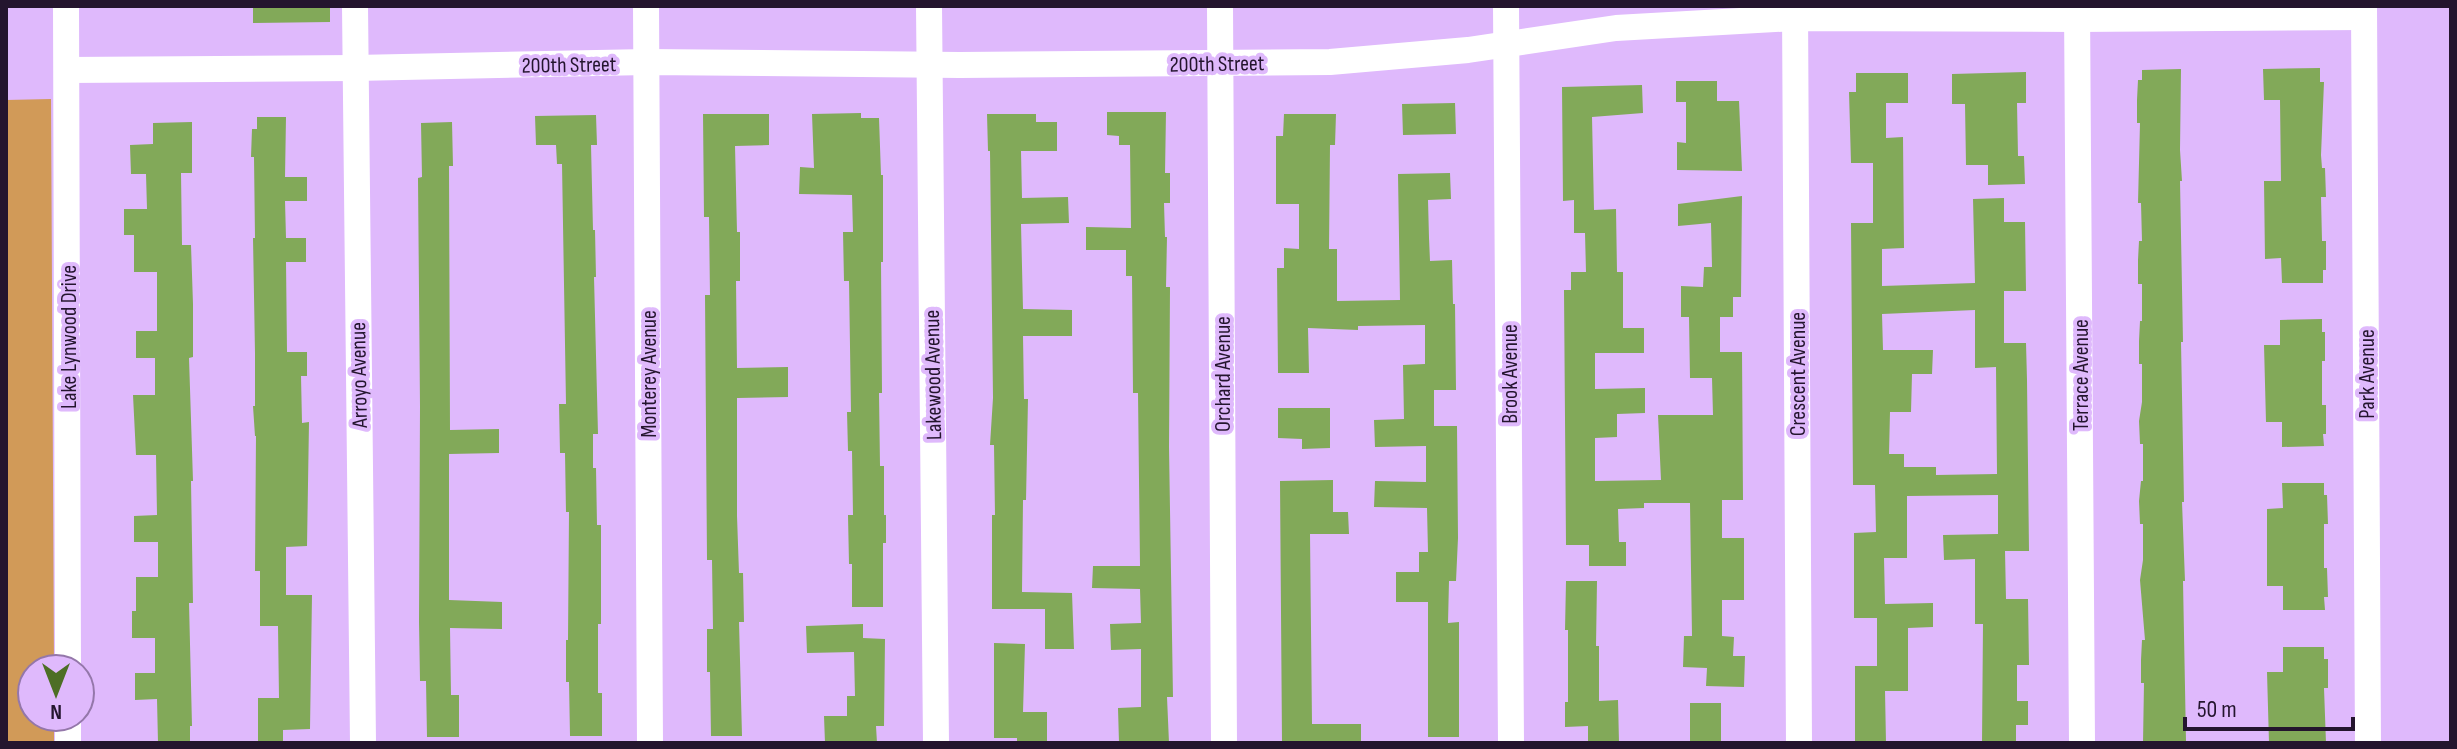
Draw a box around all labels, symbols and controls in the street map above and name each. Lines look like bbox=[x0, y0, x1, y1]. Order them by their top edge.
street label: 200th Street bbox=[1169, 50, 1265, 79]
street label: 200th Street bbox=[521, 51, 617, 80]
street label: Lake Lynwood Drive bbox=[56, 265, 83, 409]
street label: Monterey Avenue bbox=[636, 310, 663, 438]
street label: Lakewood Avenue bbox=[919, 310, 948, 440]
street label: Crescent Avenue bbox=[1785, 312, 1812, 436]
street label: Orchard Avenue bbox=[1210, 316, 1237, 432]
street label: Terrace Avenue bbox=[2068, 319, 2095, 431]
street label: Arroyo Avenue bbox=[345, 322, 374, 429]
street label: Brook Avenue bbox=[1497, 324, 1524, 424]
street label: Park Avenue bbox=[2354, 329, 2381, 419]
north arrow bbox=[16, 653, 96, 733]
scale bar bbox=[2185, 681, 2353, 731]
text: 50 m bbox=[2197, 695, 2237, 724]
text: N bbox=[50, 698, 62, 725]

